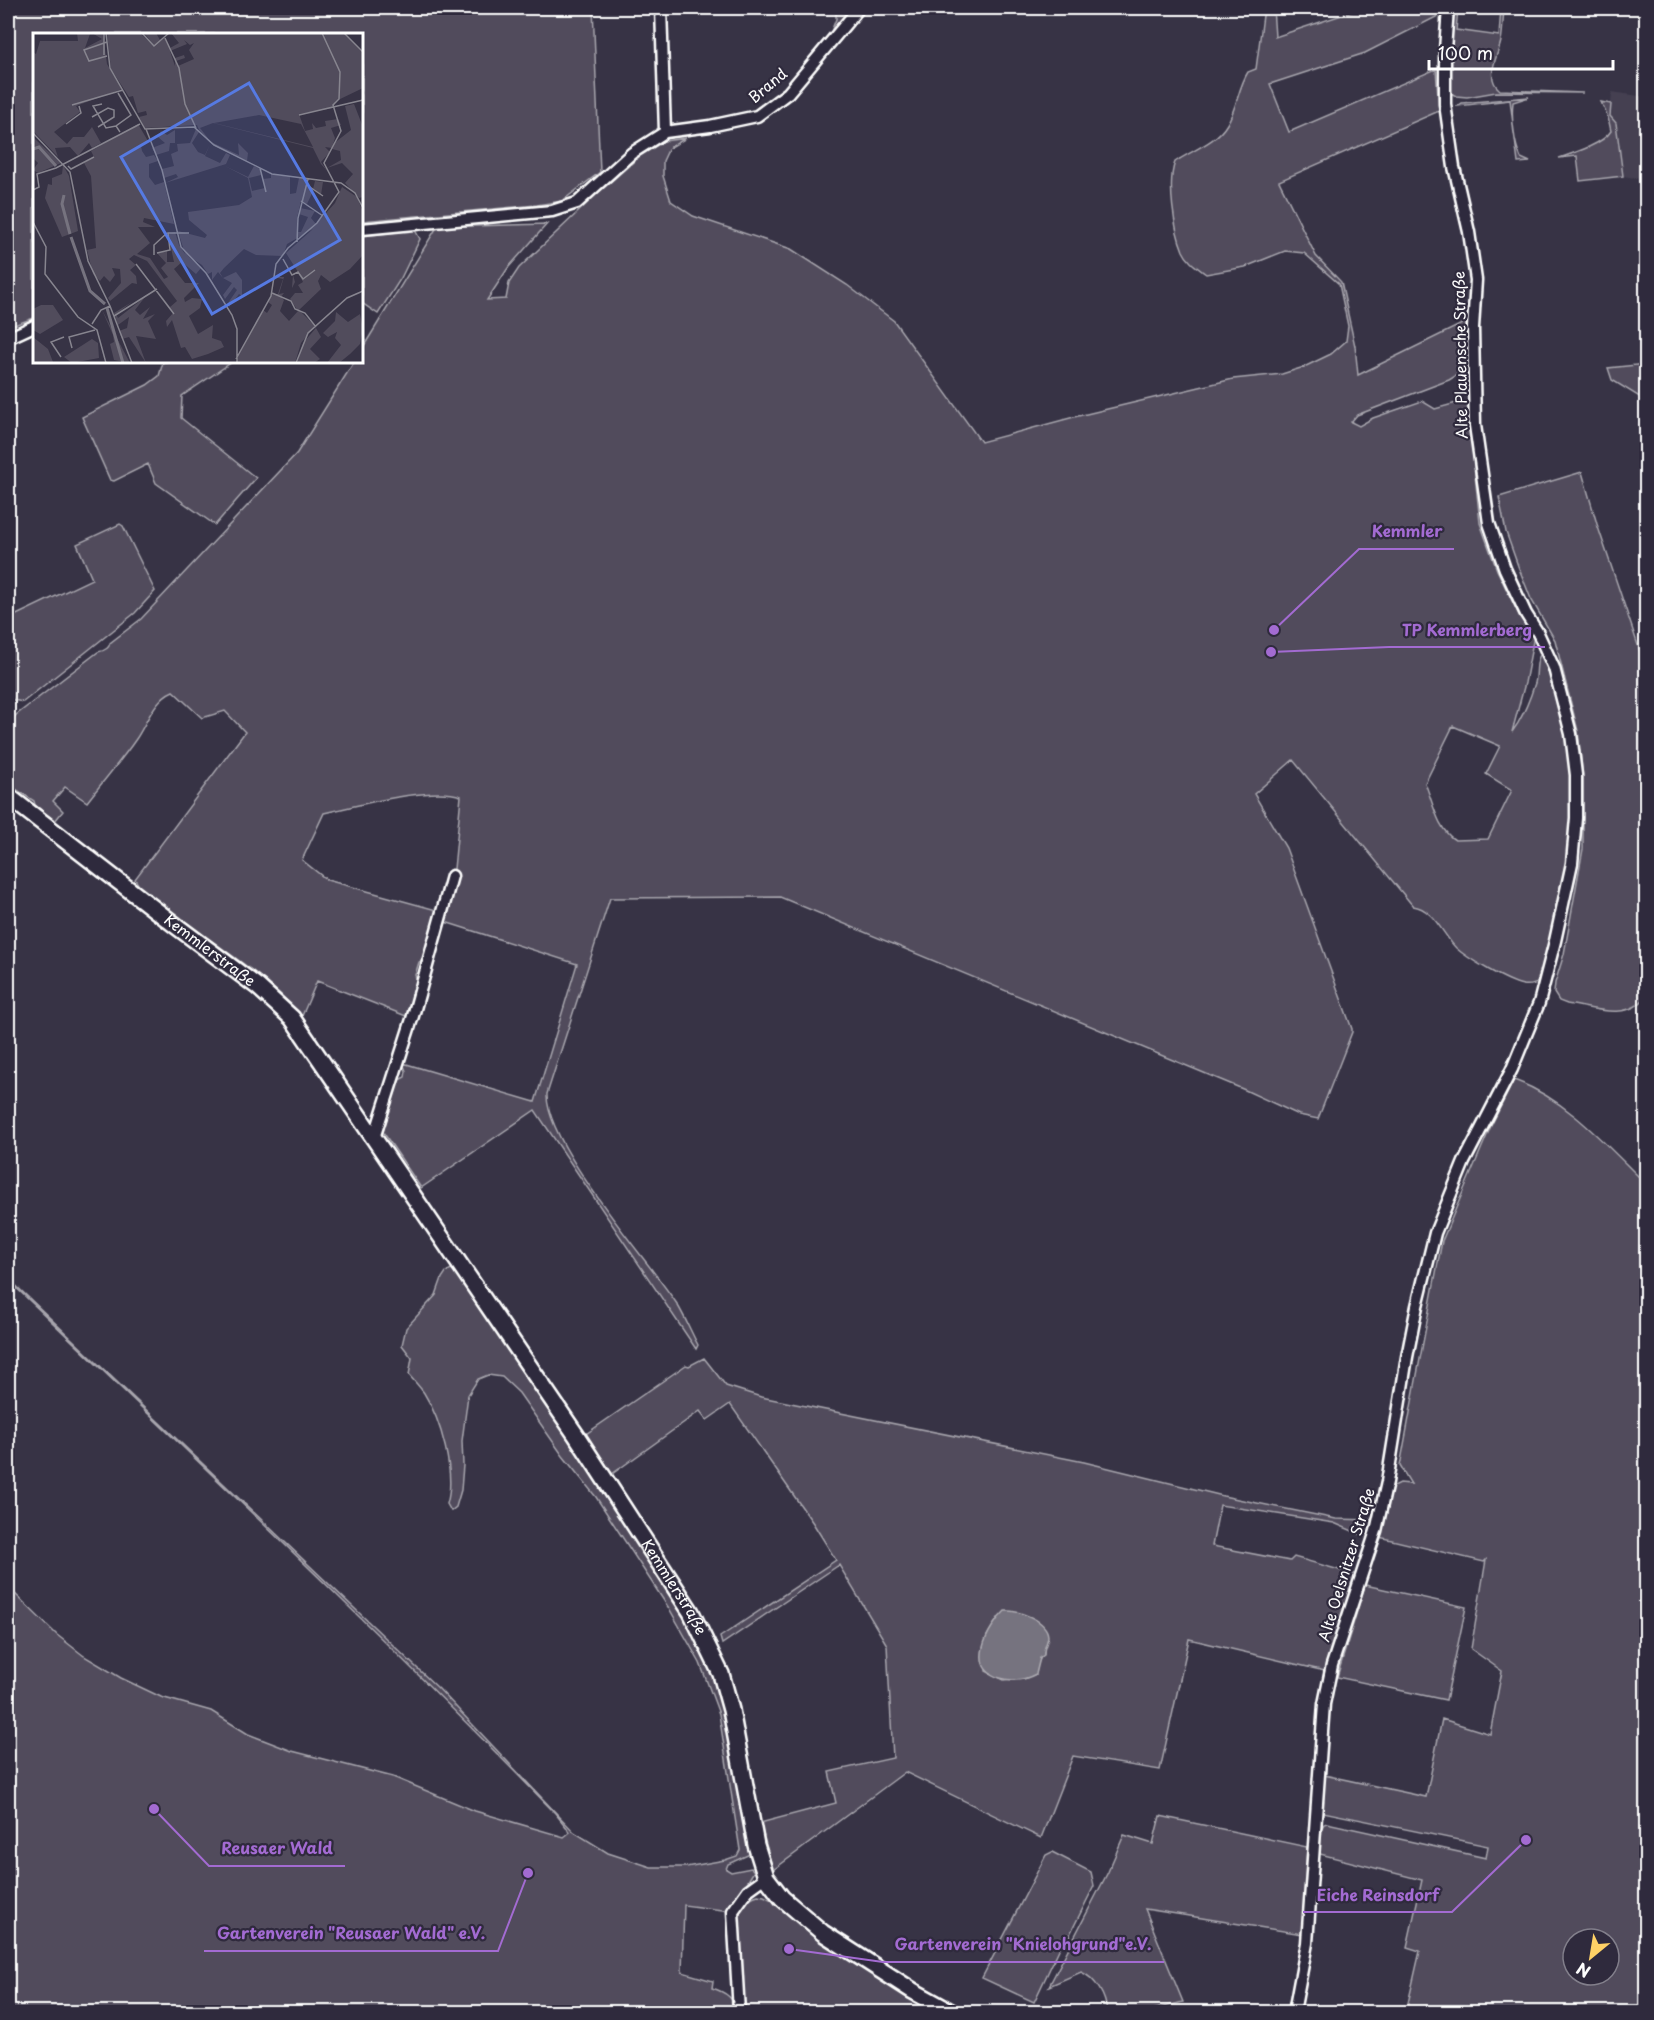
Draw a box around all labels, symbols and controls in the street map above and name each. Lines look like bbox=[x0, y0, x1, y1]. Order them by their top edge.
inset map bbox=[33, 33, 363, 363]
scale bar bbox=[1429, 33, 1614, 71]
text: 100 m bbox=[1438, 39, 1493, 66]
street label: Brand bbox=[743, 62, 791, 108]
street label: Alte Plauensche Straße bbox=[1447, 271, 1472, 439]
callout: Kemmler bbox=[1359, 515, 1454, 549]
text: Kemmler bbox=[1371, 518, 1443, 542]
callout: TP Kemmlerberg bbox=[1389, 613, 1545, 647]
text: TP Kemmlerberg bbox=[1402, 617, 1532, 641]
street label: Kemmlerstraße bbox=[160, 908, 261, 991]
street label: Alte Oelsnitzer Straße bbox=[1311, 1485, 1380, 1644]
street label: Kemmlerstraße bbox=[636, 1534, 713, 1638]
callout: Reusaer Wald bbox=[209, 1832, 345, 1866]
text: Reusaer Wald bbox=[221, 1835, 333, 1859]
callout: Eiche Reinsdorf bbox=[1303, 1878, 1452, 1912]
text: Eiche Reinsdorf bbox=[1317, 1882, 1441, 1906]
callout: Gartenverein "Reusaer Wald" e.V. bbox=[204, 1917, 498, 1951]
text: Gartenverein "Reusaer Wald" e.V. bbox=[217, 1920, 485, 1944]
north arrow bbox=[1561, 1927, 1621, 1987]
callout: Gartenverein "Knielohgrund"e.V. bbox=[883, 1928, 1164, 1962]
text: Gartenverein "Knielohgrund"e.V. bbox=[895, 1931, 1151, 1955]
text: N bbox=[1572, 1957, 1594, 1984]

